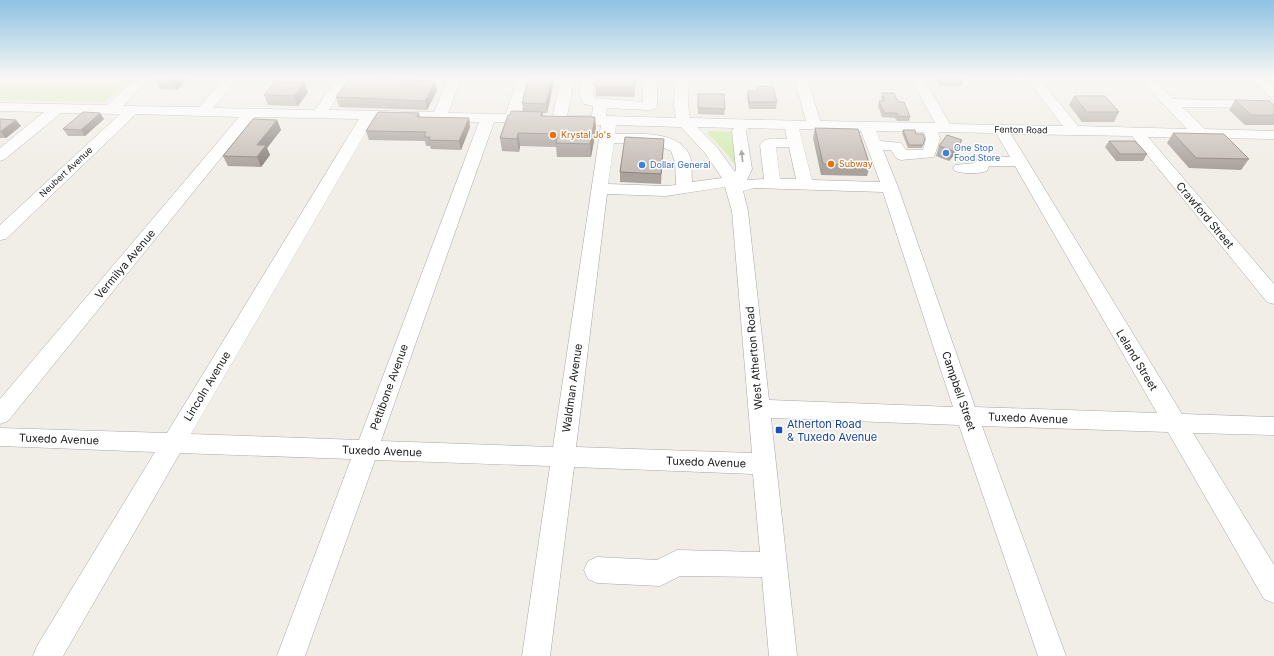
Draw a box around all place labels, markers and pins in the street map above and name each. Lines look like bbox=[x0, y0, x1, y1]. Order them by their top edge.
place label: Krystal Jo's bbox=[561, 129, 611, 140]
marker: Krystal Jo's bbox=[548, 130, 558, 140]
place label: One Stop Food Store bbox=[954, 142, 1000, 163]
marker: One Stop Food Store bbox=[941, 148, 951, 158]
place label: Subway bbox=[839, 158, 873, 169]
place label: Dollar General bbox=[650, 159, 710, 170]
marker: Subway bbox=[826, 159, 836, 169]
marker: Dollar General bbox=[637, 160, 647, 170]
place label: Atherton Road & Tuxedo Avenue bbox=[787, 417, 877, 444]
marker: Atherton Road & Tuxedo Avenue bbox=[774, 425, 784, 435]

